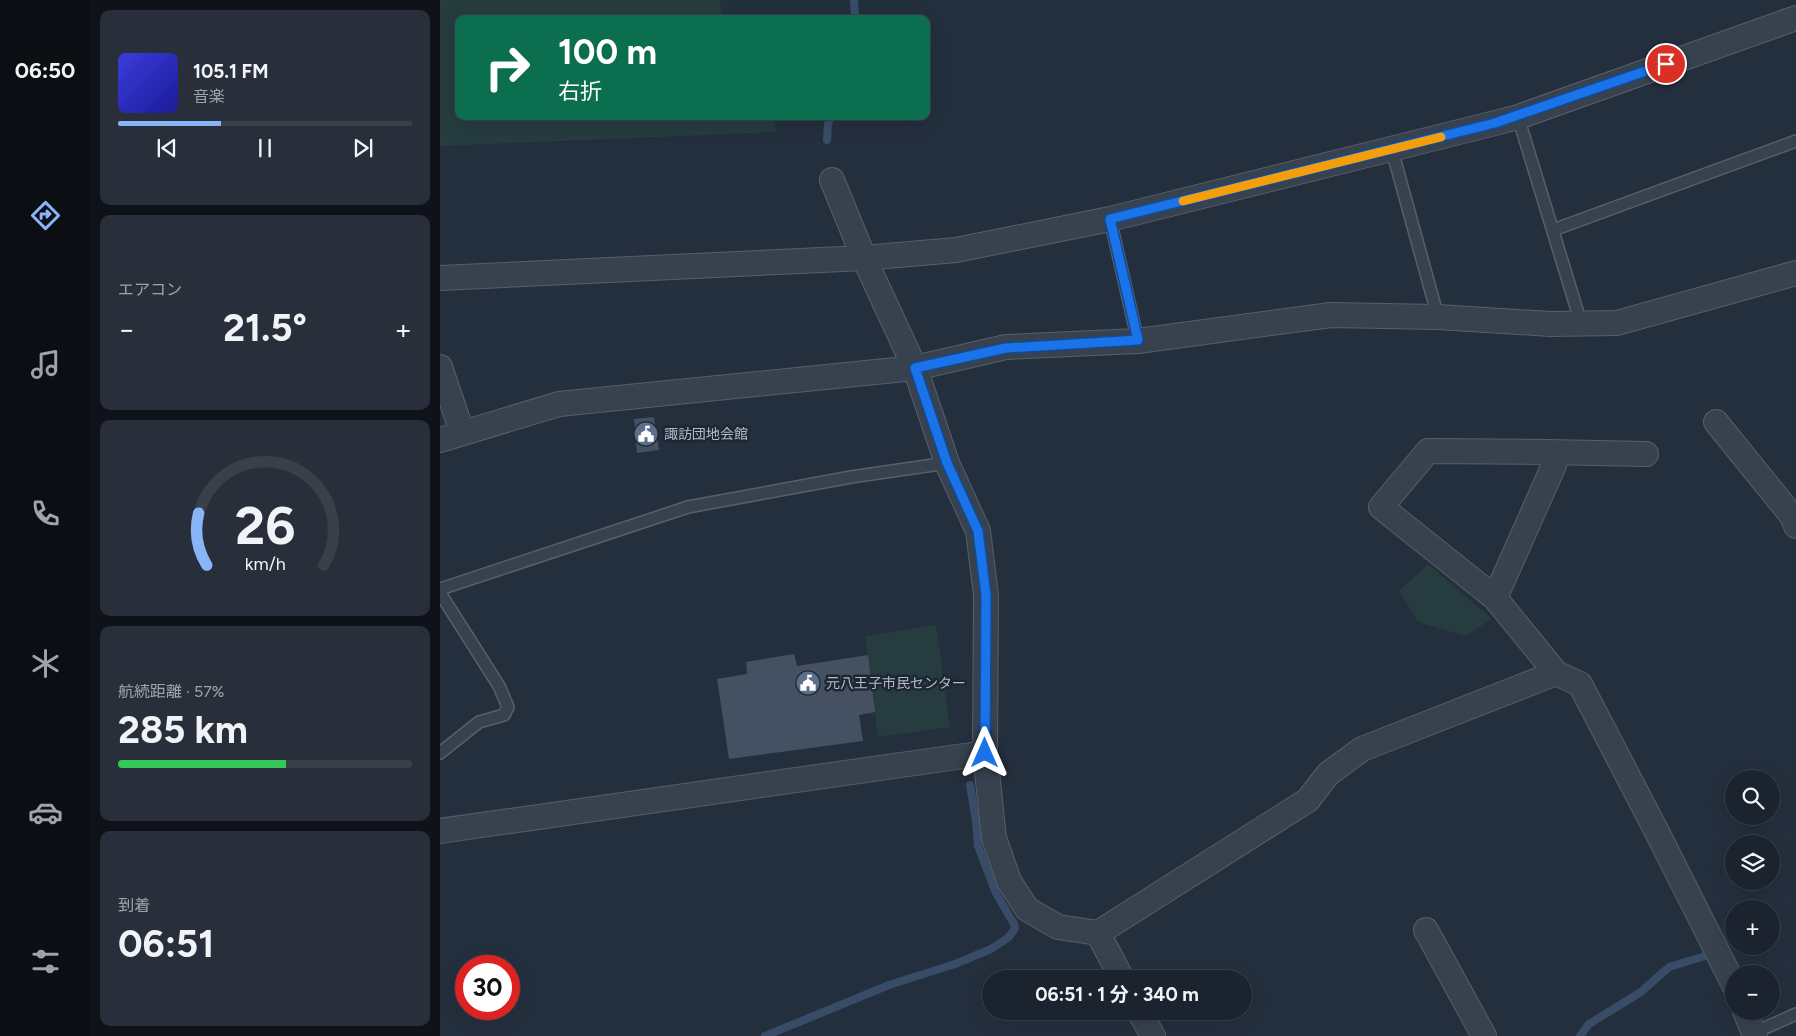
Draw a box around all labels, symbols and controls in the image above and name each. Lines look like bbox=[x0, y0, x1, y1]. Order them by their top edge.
text: 100 m bbox=[558, 31, 657, 73]
icon: right bbox=[475, 35, 540, 100]
pin bbox=[1645, 43, 1687, 85]
icon: arrive bbox=[1652, 50, 1680, 78]
text: 06:50 bbox=[15, 57, 75, 84]
text: 105.1 FM bbox=[193, 60, 268, 83]
text: 右折 bbox=[558, 78, 602, 105]
text: 音楽 bbox=[193, 87, 225, 106]
icon: previous bbox=[153, 134, 181, 162]
icon: pause bbox=[251, 134, 279, 162]
icon: next bbox=[349, 134, 377, 162]
icon: directions bbox=[28, 198, 63, 233]
text: エアコン bbox=[118, 280, 182, 299]
text: 21.5° bbox=[223, 305, 307, 351]
text: − bbox=[118, 312, 135, 346]
text: + bbox=[395, 312, 412, 346]
icon: music bbox=[28, 347, 63, 382]
public building icon: 諏訪団地会館 bbox=[633, 421, 659, 447]
place label: 諏訪団地会館 bbox=[664, 426, 748, 443]
text: 26 bbox=[235, 495, 295, 557]
icon: phone bbox=[28, 496, 63, 531]
text: km/h bbox=[245, 553, 285, 574]
icon: climate bbox=[28, 646, 63, 681]
public building icon: 元八王子市民センター bbox=[795, 670, 821, 696]
place label: 元八王子市民センター bbox=[826, 675, 966, 692]
text: 航続距離 · 57% bbox=[118, 682, 224, 701]
text: 285 km bbox=[118, 707, 248, 753]
position arrow bbox=[958, 726, 1010, 778]
map controls bbox=[1725, 770, 1780, 1020]
button: search bbox=[1725, 770, 1780, 825]
icon: car bbox=[28, 795, 63, 830]
button: layers bbox=[1725, 835, 1780, 890]
text: 到着 bbox=[118, 896, 150, 915]
button: + bbox=[1725, 900, 1780, 955]
text: 06:51 bbox=[118, 921, 214, 967]
icon: filters bbox=[28, 944, 63, 979]
speed limit sign: 30 bbox=[455, 955, 520, 1020]
button: − bbox=[1725, 965, 1780, 1020]
text: 06:51 · 1 分 · 340 m bbox=[1035, 983, 1199, 1006]

